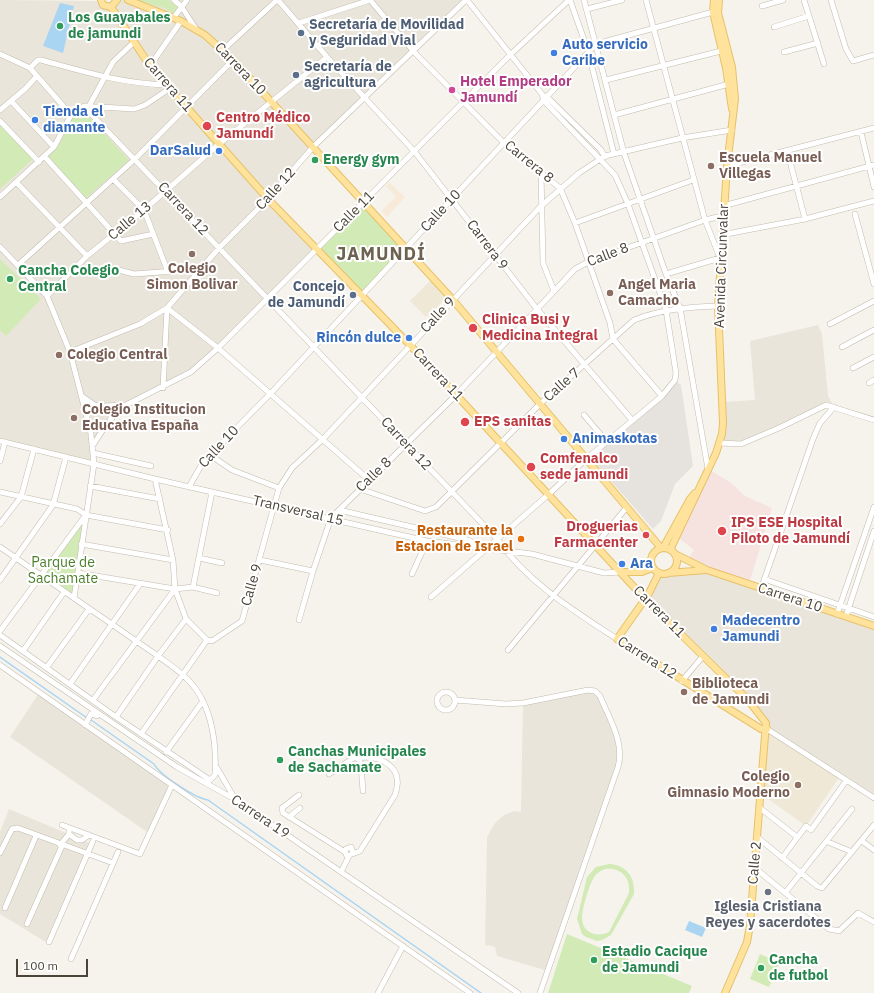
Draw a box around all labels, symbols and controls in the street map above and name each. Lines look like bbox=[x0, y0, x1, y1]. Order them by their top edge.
place label: Los Guayabales de jamundi bbox=[68, 10, 171, 42]
place label: Secretaría de Movilidad y Seguridad Vial bbox=[309, 17, 464, 50]
marker: Los Guayabales de jamundi bbox=[55, 21, 65, 31]
marker: Secretaría de Movilidad y Seguridad Vial bbox=[296, 28, 306, 38]
place label: Auto servicio Caribe bbox=[562, 37, 648, 70]
street label: Carrera 10 bbox=[211, 39, 269, 99]
marker: Auto servicio Caribe bbox=[549, 48, 559, 58]
street label: Carrera 11 bbox=[140, 54, 196, 116]
place label: Secretaría de agricultura bbox=[304, 59, 392, 92]
marker: Secretaría de agricultura bbox=[291, 70, 301, 80]
place label: Hotel Emperador Jamundí bbox=[460, 74, 572, 106]
marker: Hotel Emperador Jamundí bbox=[447, 85, 457, 95]
place label: Tienda el diamante bbox=[43, 104, 105, 136]
place label: Centro Médico Jamundí bbox=[216, 110, 310, 142]
marker: Tienda el diamante bbox=[30, 115, 40, 125]
marker: Centro Médico Jamundí bbox=[201, 120, 213, 132]
street label: Carrera 8 bbox=[501, 137, 557, 187]
place label: DarSalud bbox=[150, 143, 211, 159]
marker: DarSalud bbox=[214, 146, 224, 156]
place label: Escuela Manuel Villegas bbox=[719, 150, 822, 182]
place label: Energy gym bbox=[323, 152, 400, 168]
marker: Energy gym bbox=[310, 155, 320, 165]
marker: Escuela Manuel Villegas bbox=[706, 161, 716, 171]
street label: Calle 12 bbox=[253, 164, 299, 214]
street label: Carrera 12 bbox=[154, 179, 212, 239]
street label: Calle 10 bbox=[417, 186, 465, 236]
street label: Calle 11 bbox=[330, 188, 378, 236]
street label: Calle 13 bbox=[105, 198, 155, 244]
street label: Avenida Circunvalar bbox=[711, 204, 733, 328]
street label: Carrera 9 bbox=[463, 217, 511, 273]
street label: Calle 8 bbox=[585, 239, 631, 271]
district label: JAMUNDÍ bbox=[336, 244, 426, 266]
marker: Colegio Simon Bolivar bbox=[187, 249, 197, 259]
place label: Colegio Simon Bolivar bbox=[146, 261, 238, 294]
place label: Cancha Colegio Central bbox=[18, 263, 119, 296]
marker: Cancha Colegio Central bbox=[5, 274, 15, 284]
place label: Angel Maria Camacho bbox=[618, 277, 696, 310]
place label: Concejo de Jamundí bbox=[268, 279, 345, 312]
marker: Angel Maria Camacho bbox=[605, 288, 615, 298]
marker: Concejo de Jamundí bbox=[348, 290, 358, 300]
street label: Calle 9 bbox=[417, 294, 459, 336]
place label: Clinica Busi y Medicina Integral bbox=[482, 312, 598, 344]
marker: Clinica Busi y Medicina Integral bbox=[467, 322, 479, 334]
place label: Rincón dulce bbox=[316, 330, 401, 346]
marker: Rincón dulce bbox=[404, 333, 414, 343]
street label: Carrera 11 bbox=[409, 345, 467, 405]
place label: Colegio Central bbox=[67, 347, 167, 363]
marker: Colegio Central bbox=[54, 350, 64, 360]
street label: Calle 7 bbox=[540, 365, 584, 405]
place label: Colegio Institucion Educativa España bbox=[82, 402, 206, 434]
marker: Colegio Institucion Educativa España bbox=[69, 413, 79, 423]
street label: Carrera 12 bbox=[377, 414, 435, 474]
place label: EPS sanitas bbox=[474, 414, 551, 430]
marker: EPS sanitas bbox=[459, 416, 471, 428]
street label: Calle 10 bbox=[195, 422, 243, 472]
place label: Animaskotas bbox=[572, 431, 657, 447]
marker: Animaskotas bbox=[559, 434, 569, 444]
place label: Comfenalco sede jamundi bbox=[540, 451, 628, 484]
street label: Calle 8 bbox=[353, 454, 395, 496]
marker: Comfenalco sede jamundi bbox=[525, 461, 537, 473]
street label: Transversal 15 bbox=[251, 492, 345, 530]
place label: IPS ESE Hospital Piloto de Jamundí bbox=[731, 515, 850, 548]
place label: Droguerias Farmacenter bbox=[554, 519, 638, 552]
place label: Restaurante la Estacion de Israel bbox=[395, 523, 513, 556]
marker: IPS ESE Hospital Piloto de Jamundí bbox=[716, 525, 728, 537]
marker: Droguerias Farmacenter bbox=[641, 530, 651, 540]
marker: Restaurante la Estacion de Israel bbox=[516, 534, 526, 544]
park label: Parque de Sachamate bbox=[28, 555, 98, 588]
place label: Ara bbox=[630, 556, 653, 572]
marker: Ara bbox=[617, 559, 627, 569]
street label: Calle 9 bbox=[238, 562, 266, 608]
street label: Carrera 10 bbox=[756, 580, 824, 616]
street label: Carrera 11 bbox=[629, 582, 689, 642]
place label: Madecentro Jamundi bbox=[722, 613, 800, 646]
marker: Madecentro Jamundi bbox=[709, 624, 719, 634]
street label: Carrera 12 bbox=[614, 633, 680, 683]
place label: Biblioteca de Jamundi bbox=[692, 676, 769, 708]
marker: Biblioteca de Jamundi bbox=[679, 687, 689, 697]
place label: Canchas Municipales de Sachamate bbox=[288, 744, 426, 776]
marker: Canchas Municipales de Sachamate bbox=[275, 755, 285, 765]
place label: Colegio Gimnasio Moderno bbox=[667, 769, 790, 802]
marker: Colegio Gimnasio Moderno bbox=[793, 780, 803, 790]
street label: Carrera 19 bbox=[228, 791, 292, 843]
street label: Calle 2 bbox=[745, 841, 765, 885]
marker: Iglesia Cristiana Reyes y sacerdotes bbox=[763, 887, 773, 897]
place label: Iglesia Cristiana Reyes y sacerdotes bbox=[705, 899, 831, 932]
place label: Estadio Cacique de Jamundi bbox=[602, 944, 708, 976]
scale bar bbox=[18, 951, 90, 977]
place label: Cancha de futbol bbox=[769, 952, 828, 984]
marker: Estadio Cacique de Jamundi bbox=[589, 955, 599, 965]
text: 100 m bbox=[23, 958, 58, 973]
marker: Cancha de futbol bbox=[756, 963, 766, 973]

